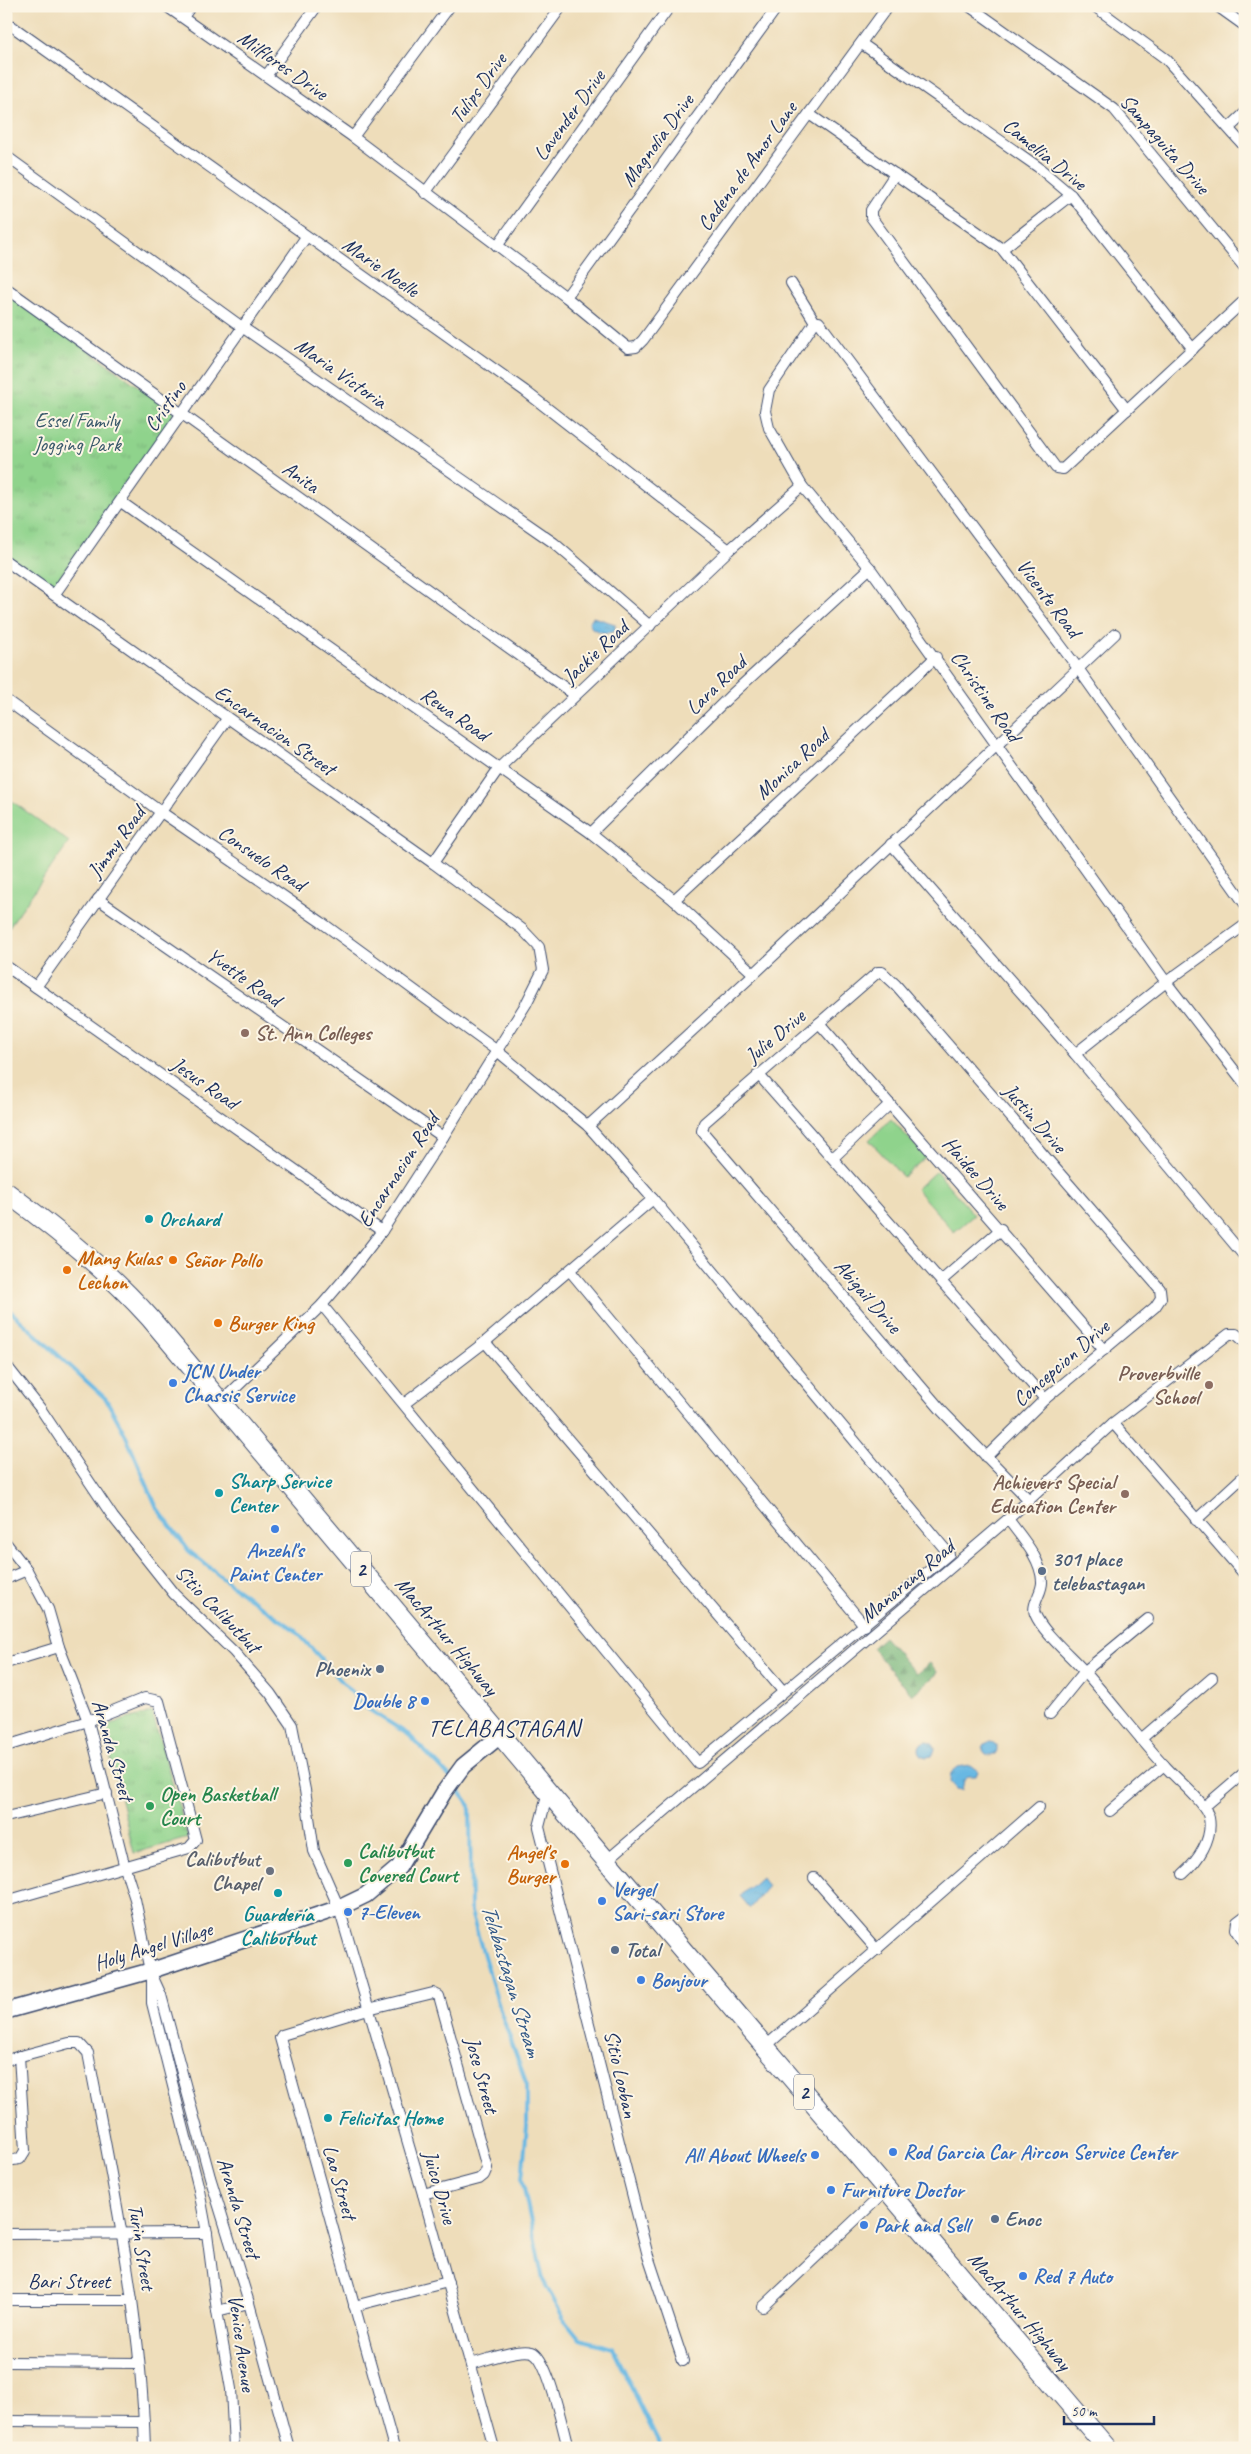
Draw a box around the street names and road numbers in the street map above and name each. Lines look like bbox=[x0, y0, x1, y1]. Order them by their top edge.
street label: Milflores Drive bbox=[233, 24, 334, 106]
street label: Tulips Drive bbox=[444, 46, 514, 128]
street label: Lavender Drive bbox=[527, 64, 611, 166]
street label: Magnolia Drive bbox=[615, 88, 700, 191]
street label: Sampaguita Drive bbox=[1114, 89, 1217, 201]
street label: Cadena de Amor Lane bbox=[691, 94, 804, 236]
street label: Camellia Drive bbox=[998, 112, 1093, 196]
street label: Marie Noelle bbox=[338, 231, 425, 303]
street label: Maria Victoria bbox=[290, 332, 393, 415]
street label: Cristino bbox=[138, 374, 193, 437]
street label: Anita bbox=[278, 455, 326, 500]
street label: Vicente Road bbox=[1011, 553, 1089, 646]
street label: Jackie Road bbox=[556, 612, 636, 690]
street label: Christine Road bbox=[945, 645, 1029, 749]
street label: Lara Road bbox=[680, 647, 755, 720]
street label: Encarnacion Street bbox=[210, 679, 343, 783]
street label: Rewa Road bbox=[416, 681, 497, 749]
street label: Monica Road bbox=[749, 721, 837, 805]
street label: Jimmy Road bbox=[81, 798, 153, 884]
street label: Consuelo Road bbox=[213, 819, 314, 899]
street label: Yvette Road bbox=[201, 942, 290, 1014]
street label: Julie Drive bbox=[739, 1003, 811, 1069]
street label: Jesus Road bbox=[166, 1050, 246, 1117]
street label: Justin Drive bbox=[997, 1077, 1074, 1160]
street label: Encarnacion Road bbox=[351, 1105, 447, 1232]
street label: Haidee Drive bbox=[937, 1131, 1016, 1216]
street label: Abigail Drive bbox=[829, 1254, 908, 1339]
street label: Concepcion Drive bbox=[1007, 1313, 1116, 1412]
street label: Manarang Road bbox=[854, 1532, 962, 1628]
road number: 2 bbox=[351, 1552, 371, 1586]
street label: Sitio Calibutbut bbox=[170, 1560, 269, 1661]
street label: MacArthur Highway bbox=[390, 1571, 505, 1702]
street label: Aranda Street bbox=[86, 1696, 141, 1806]
street label: Holy Angel Village bbox=[91, 1915, 217, 1976]
street label: Sitio Looban bbox=[598, 2028, 644, 2121]
street label: Jose Street bbox=[459, 2033, 505, 2118]
road number: 2 bbox=[794, 2074, 814, 2110]
street label: Lao Street bbox=[317, 2142, 364, 2225]
street label: Juico Drive bbox=[417, 2146, 463, 2228]
street label: Aranda Street bbox=[211, 2155, 268, 2264]
street label: Turin Street bbox=[122, 2202, 162, 2294]
street label: MacArthur Highway bbox=[963, 2246, 1078, 2377]
street label: Bari Street bbox=[28, 2268, 112, 2294]
street label: Venice Avenue bbox=[222, 2293, 262, 2394]

